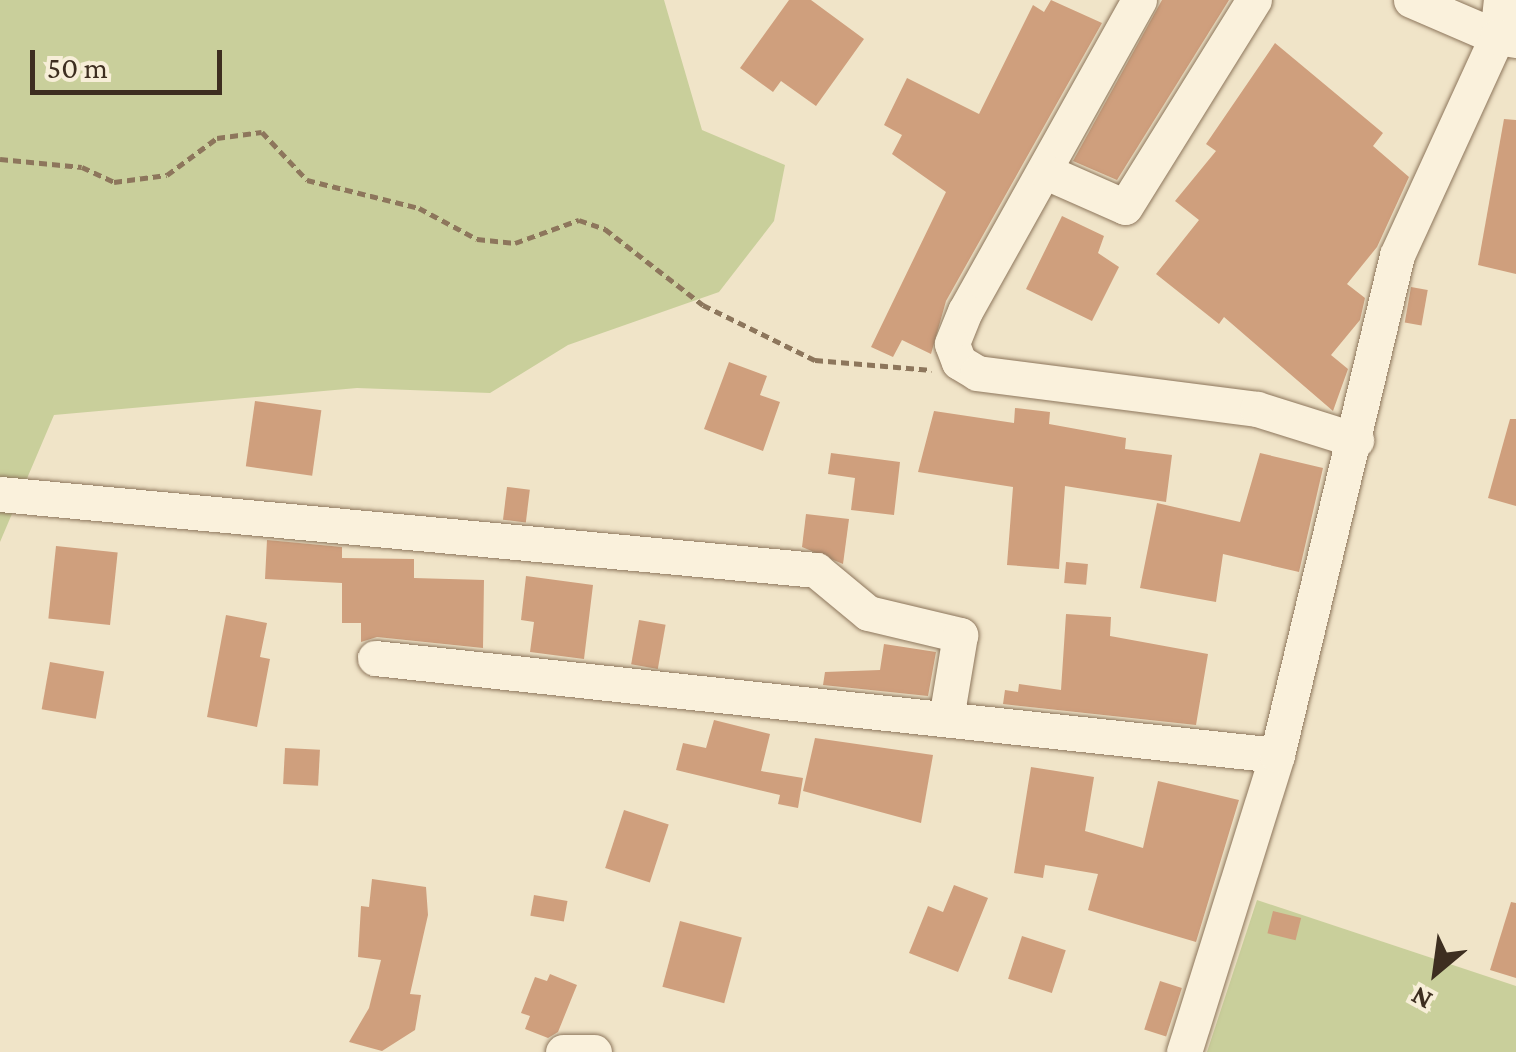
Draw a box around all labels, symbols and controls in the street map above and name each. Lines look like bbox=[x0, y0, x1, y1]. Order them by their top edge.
scale bar bbox=[35, 30, 228, 92]
text: 50 m bbox=[47, 51, 108, 84]
north arrow bbox=[1386, 922, 1486, 1022]
text: N bbox=[1405, 980, 1437, 1017]

